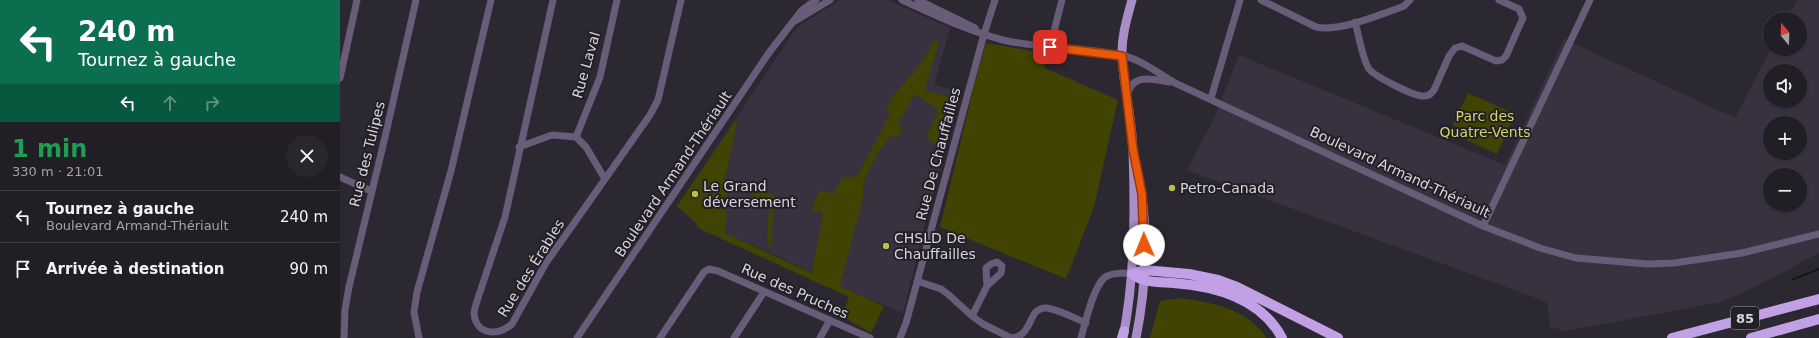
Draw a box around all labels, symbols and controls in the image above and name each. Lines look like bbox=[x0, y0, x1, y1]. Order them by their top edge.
north arrow bbox=[1763, 12, 1807, 56]
map controls bbox=[1763, 12, 1807, 212]
text: 240 m bbox=[78, 15, 175, 48]
icon: left bbox=[12, 16, 64, 68]
street label: Rue Laval bbox=[569, 30, 603, 100]
pin bbox=[1033, 30, 1067, 64]
icon: arrive bbox=[1039, 36, 1061, 58]
text: Tournez à gauche bbox=[78, 49, 236, 70]
button: sound bbox=[1763, 64, 1807, 108]
street label: Rue De Chauffailles bbox=[913, 86, 963, 222]
street label: Boulevard Armand-Thériault bbox=[611, 88, 735, 260]
icon: left bbox=[117, 92, 139, 114]
icon: ahead bbox=[159, 92, 181, 114]
icon: right bbox=[201, 92, 223, 114]
street label: Rue des Tulipes bbox=[346, 100, 388, 208]
park label: Parc des Quatre-Vents bbox=[1439, 108, 1531, 140]
button: + bbox=[1763, 116, 1807, 160]
street label: Boulevard Armand-Thériault bbox=[1308, 123, 1493, 221]
text: 1 min bbox=[12, 135, 87, 163]
button: close bbox=[286, 135, 328, 177]
text: 330 m · 21:01 bbox=[12, 164, 103, 179]
button: − bbox=[1763, 168, 1807, 212]
place label: Le Grand déversement bbox=[703, 178, 796, 210]
place label: Petro-Canada bbox=[1180, 180, 1275, 196]
marker: Petro-Canada bbox=[1167, 183, 1177, 193]
marker: Le Grand déversement bbox=[690, 189, 700, 199]
text: Tournez à gauche bbox=[46, 200, 194, 218]
icon: left bbox=[12, 206, 34, 228]
text: 240 m bbox=[280, 208, 328, 226]
street label: Rue des Érables bbox=[494, 216, 568, 320]
text: Boulevard Armand-Thériault bbox=[46, 218, 229, 233]
position arrow bbox=[1123, 224, 1165, 266]
place label: CHSLD De Chauffailles bbox=[894, 230, 976, 262]
marker: CHSLD De Chauffailles bbox=[881, 241, 891, 251]
icon: arrive bbox=[12, 258, 34, 280]
text: Arrivée à destination bbox=[46, 260, 224, 278]
text: 90 m bbox=[290, 260, 328, 278]
street label: Rue des Pruches bbox=[739, 260, 851, 322]
road number: 85 bbox=[1731, 307, 1759, 329]

